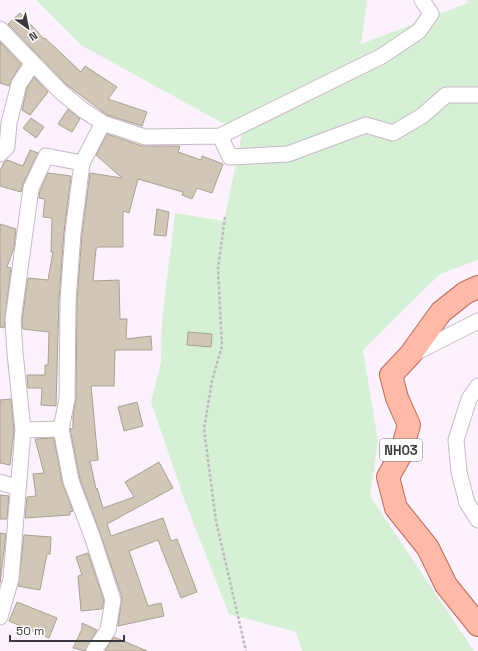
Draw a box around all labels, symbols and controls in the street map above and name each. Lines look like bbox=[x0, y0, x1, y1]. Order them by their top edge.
north arrow bbox=[8, 8, 48, 48]
text: N bbox=[27, 29, 40, 44]
road number: NH03 bbox=[380, 439, 422, 461]
scale bar bbox=[10, 617, 124, 643]
text: 50 m bbox=[16, 623, 44, 639]

